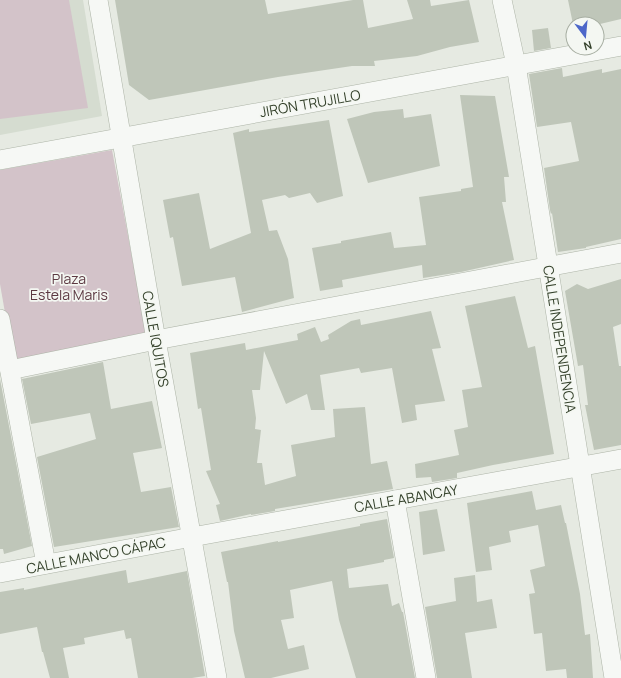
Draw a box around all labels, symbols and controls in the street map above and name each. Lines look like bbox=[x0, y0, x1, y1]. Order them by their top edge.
north arrow bbox=[565, 16, 605, 56]
text: N bbox=[582, 38, 594, 54]
street label: JIRÓN TRUJILLO bbox=[258, 85, 362, 121]
street label: CALLE INDEPENDENCIA bbox=[539, 264, 581, 414]
park label: Plaza Estela Maris bbox=[30, 269, 108, 304]
street label: CALLE IQUITOS bbox=[138, 289, 174, 389]
street label: CALLE ABANCAY bbox=[353, 479, 460, 516]
street label: CALLE MANCO CÁPAC bbox=[25, 532, 167, 578]

